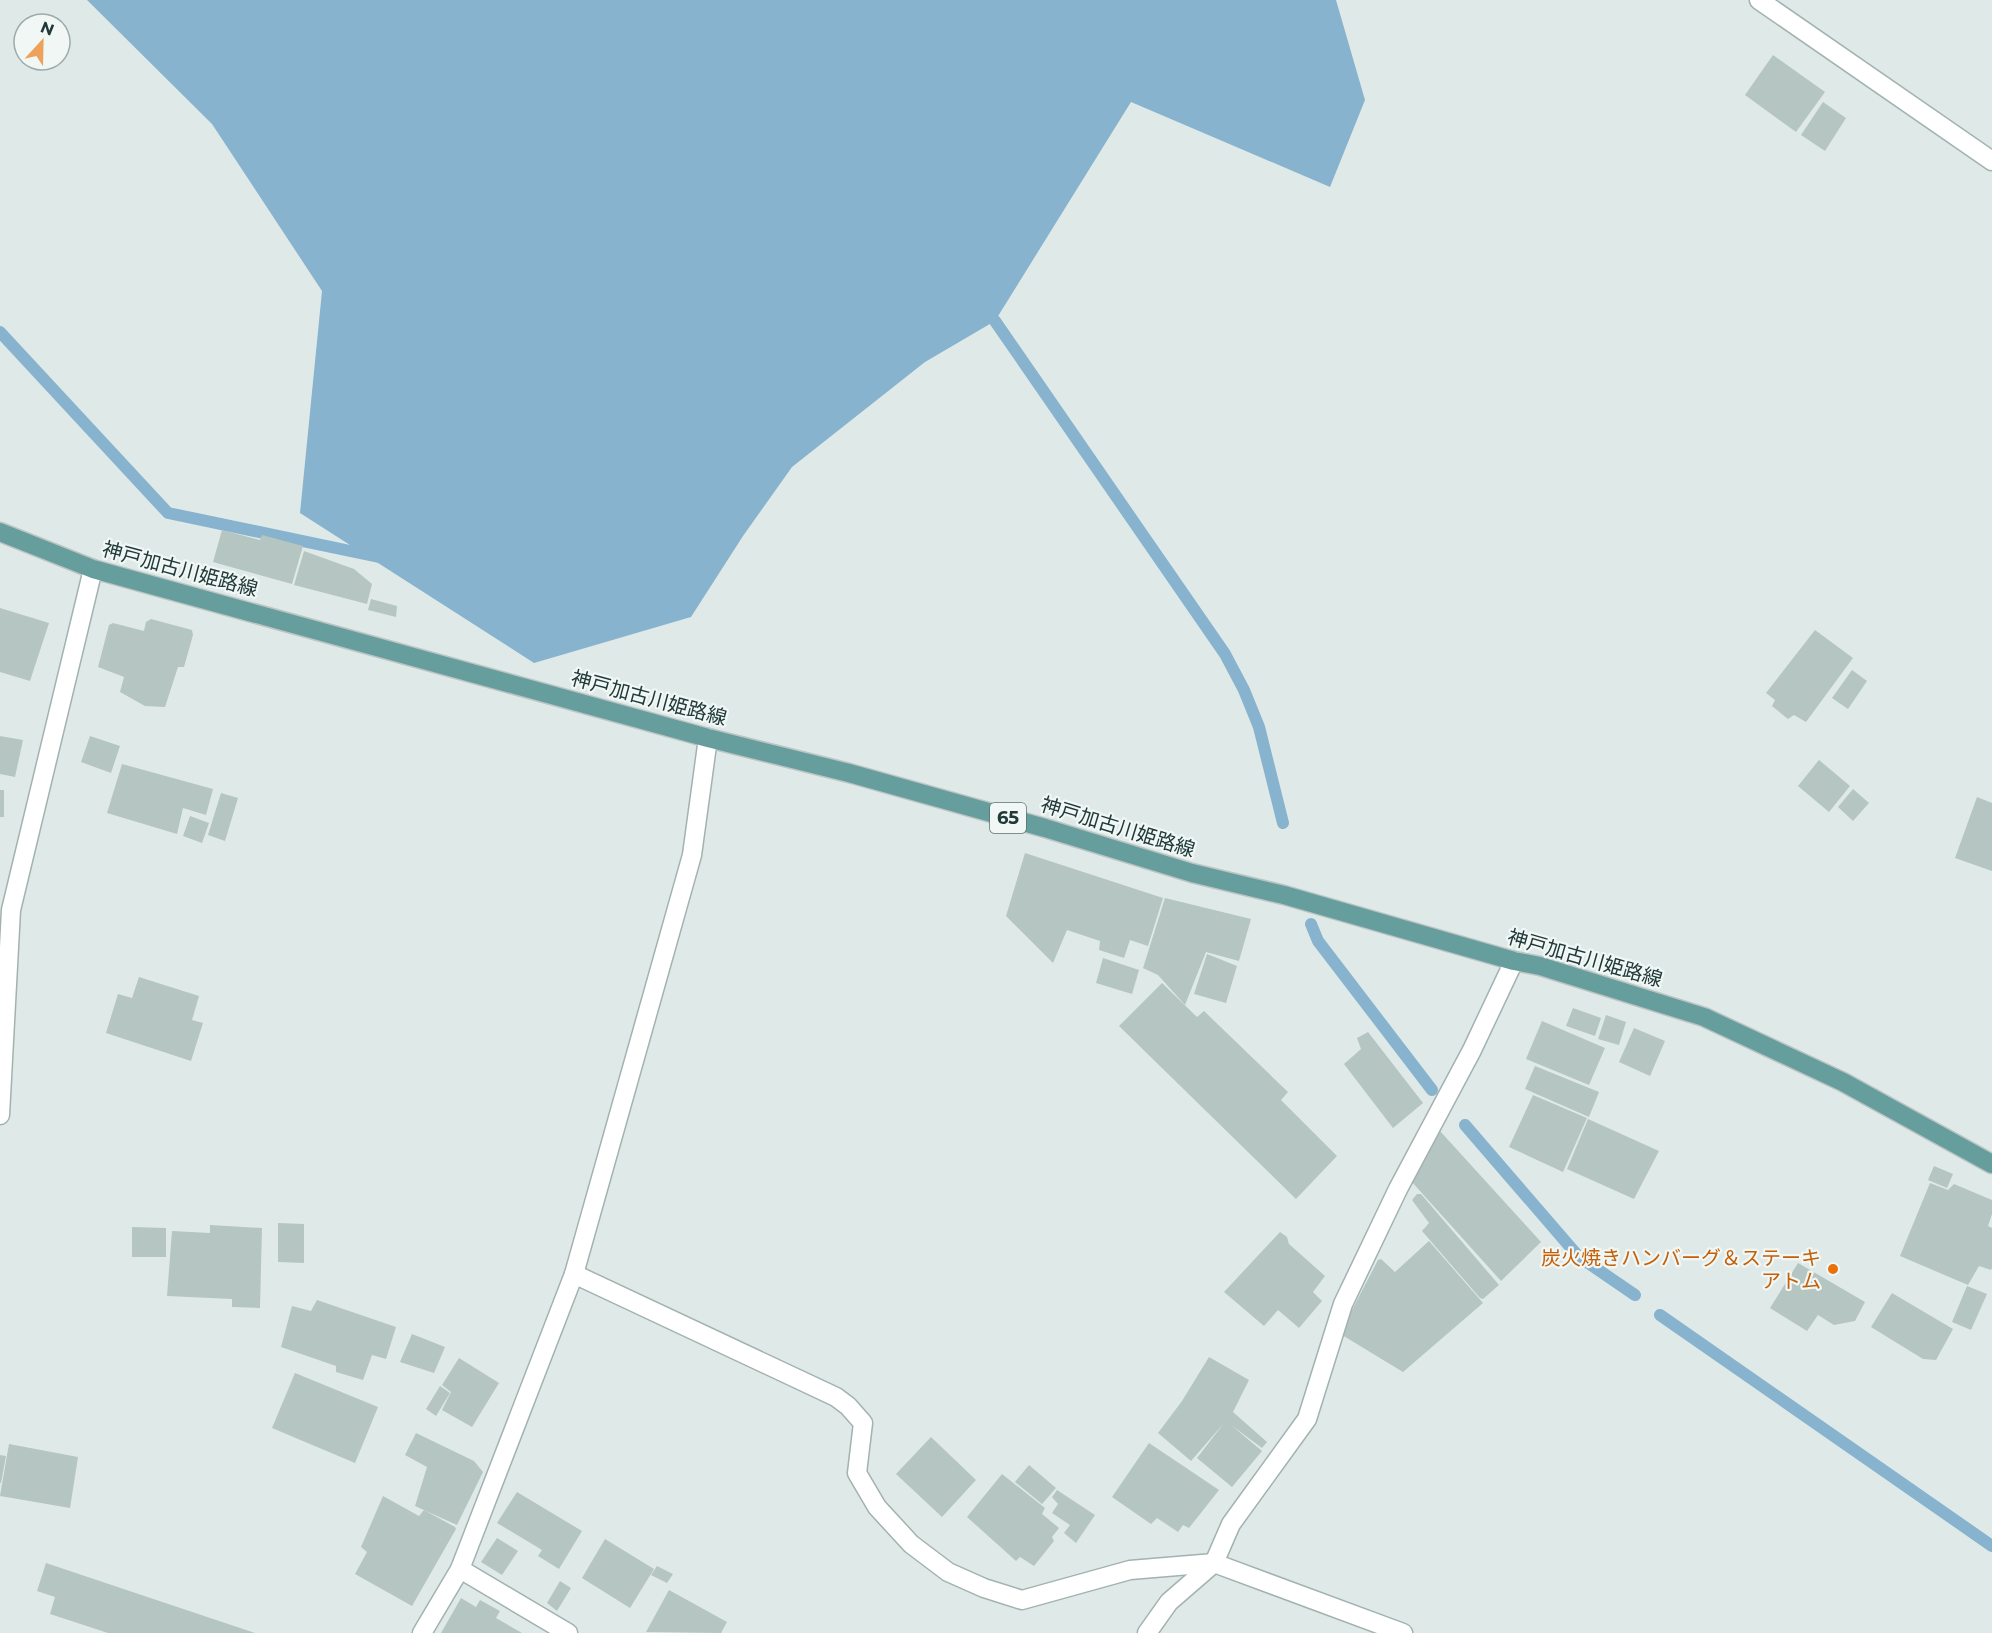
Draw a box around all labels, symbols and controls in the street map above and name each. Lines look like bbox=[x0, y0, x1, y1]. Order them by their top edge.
north arrow bbox=[12, 12, 72, 72]
text: N bbox=[38, 17, 57, 40]
street label: 神戸加古川姫路線 bbox=[100, 537, 260, 601]
street label: 神戸加古川姫路線 bbox=[569, 666, 729, 730]
street label: 神戸加古川姫路線 bbox=[1038, 792, 1198, 862]
road number: 65 bbox=[990, 803, 1026, 833]
street label: 神戸加古川姫路線 bbox=[1505, 924, 1665, 992]
place label: 炭火焼きハンバーグ＆ステーキ アトム bbox=[1541, 1246, 1821, 1293]
marker: 炭火焼きハンバーグ＆ステーキ アトム bbox=[1826, 1262, 1840, 1276]

